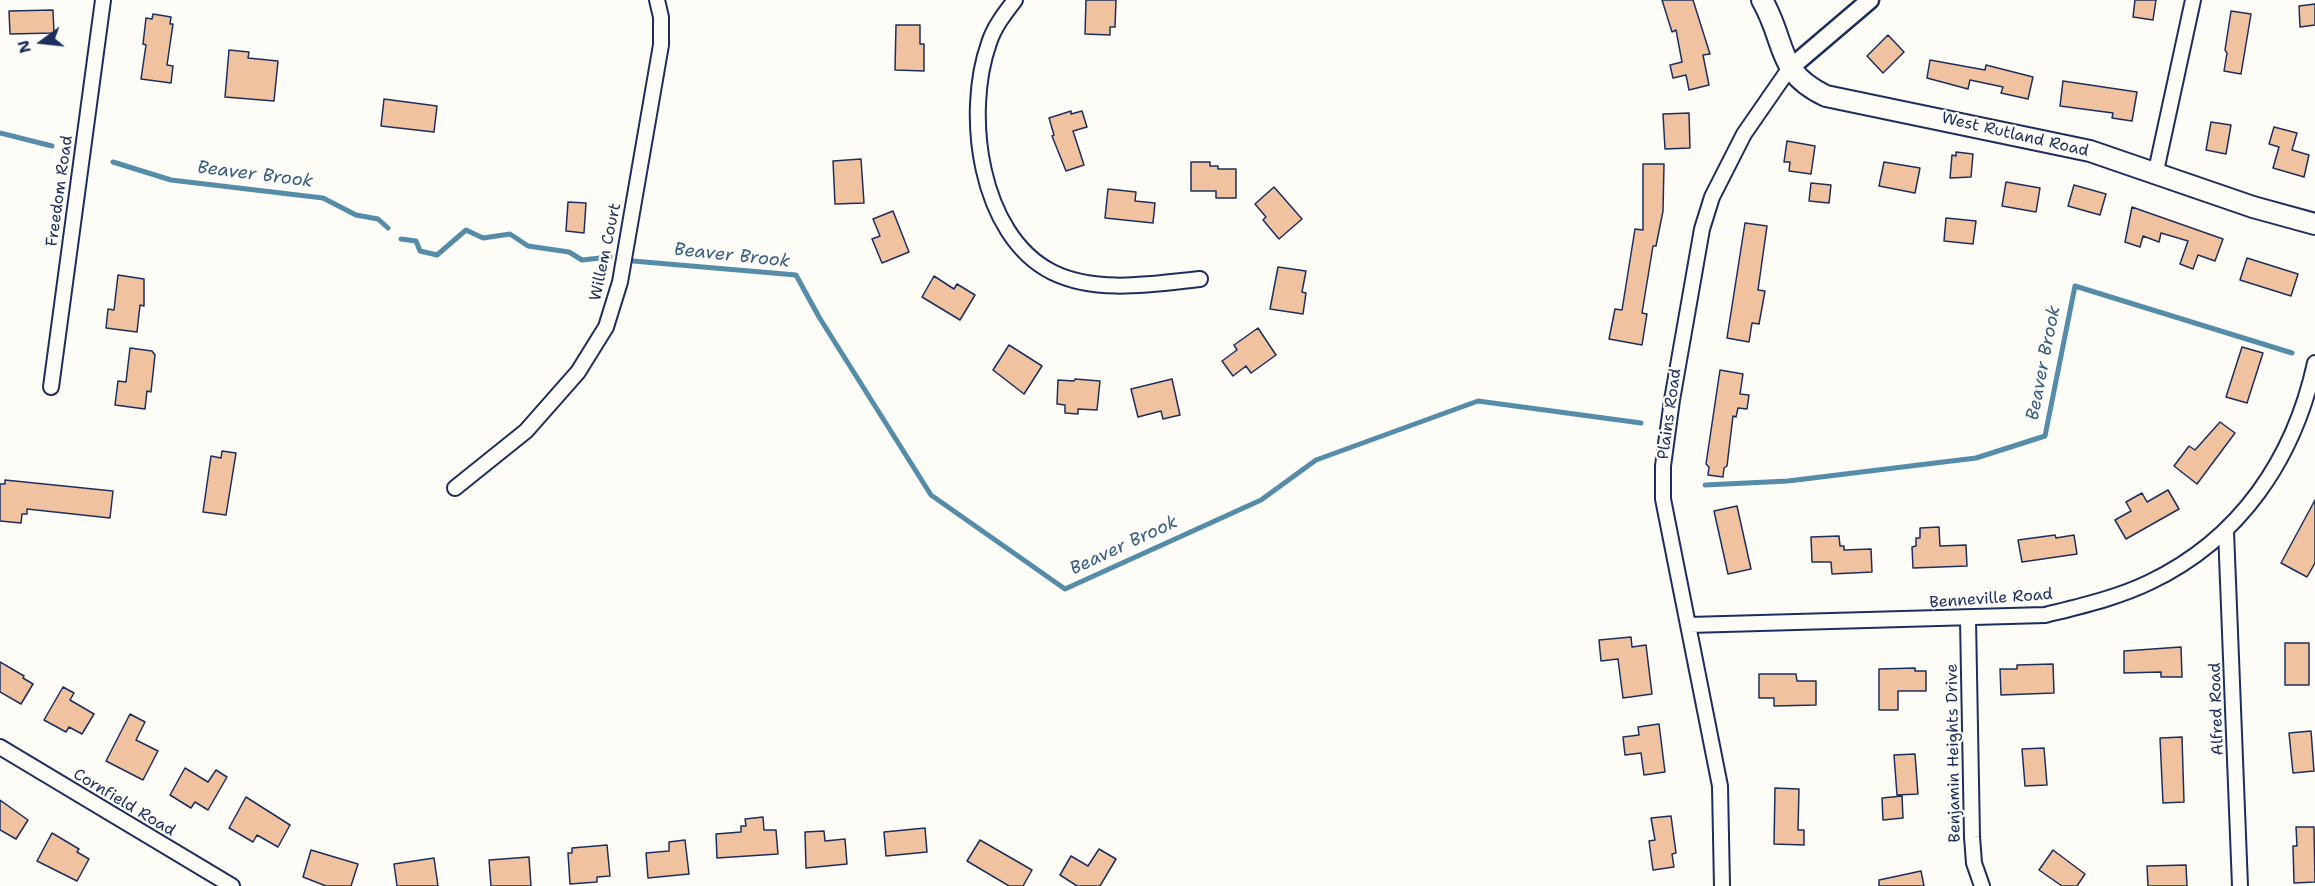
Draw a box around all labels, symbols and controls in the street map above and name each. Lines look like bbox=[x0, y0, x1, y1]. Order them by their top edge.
north arrow bbox=[12, 12, 72, 72]
text: N bbox=[12, 38, 36, 56]
street label: West Rutland Road bbox=[1939, 109, 2091, 161]
street label: Freedom Road bbox=[43, 134, 77, 248]
water label: Beaver Brook bbox=[196, 157, 314, 193]
street label: Willem Court bbox=[586, 201, 626, 303]
water label: Beaver Brook bbox=[673, 239, 791, 273]
water label: Beaver Brook bbox=[2022, 304, 2066, 422]
street label: Plains Road bbox=[1654, 367, 1686, 461]
water label: Beaver Brook bbox=[1067, 512, 1181, 580]
street label: Benneville Road bbox=[1929, 585, 2053, 613]
street label: Alfred Road bbox=[2206, 662, 2228, 756]
street label: Benjamin Heights Drive bbox=[1943, 663, 1965, 843]
street label: Cornfield Road bbox=[70, 765, 178, 841]

